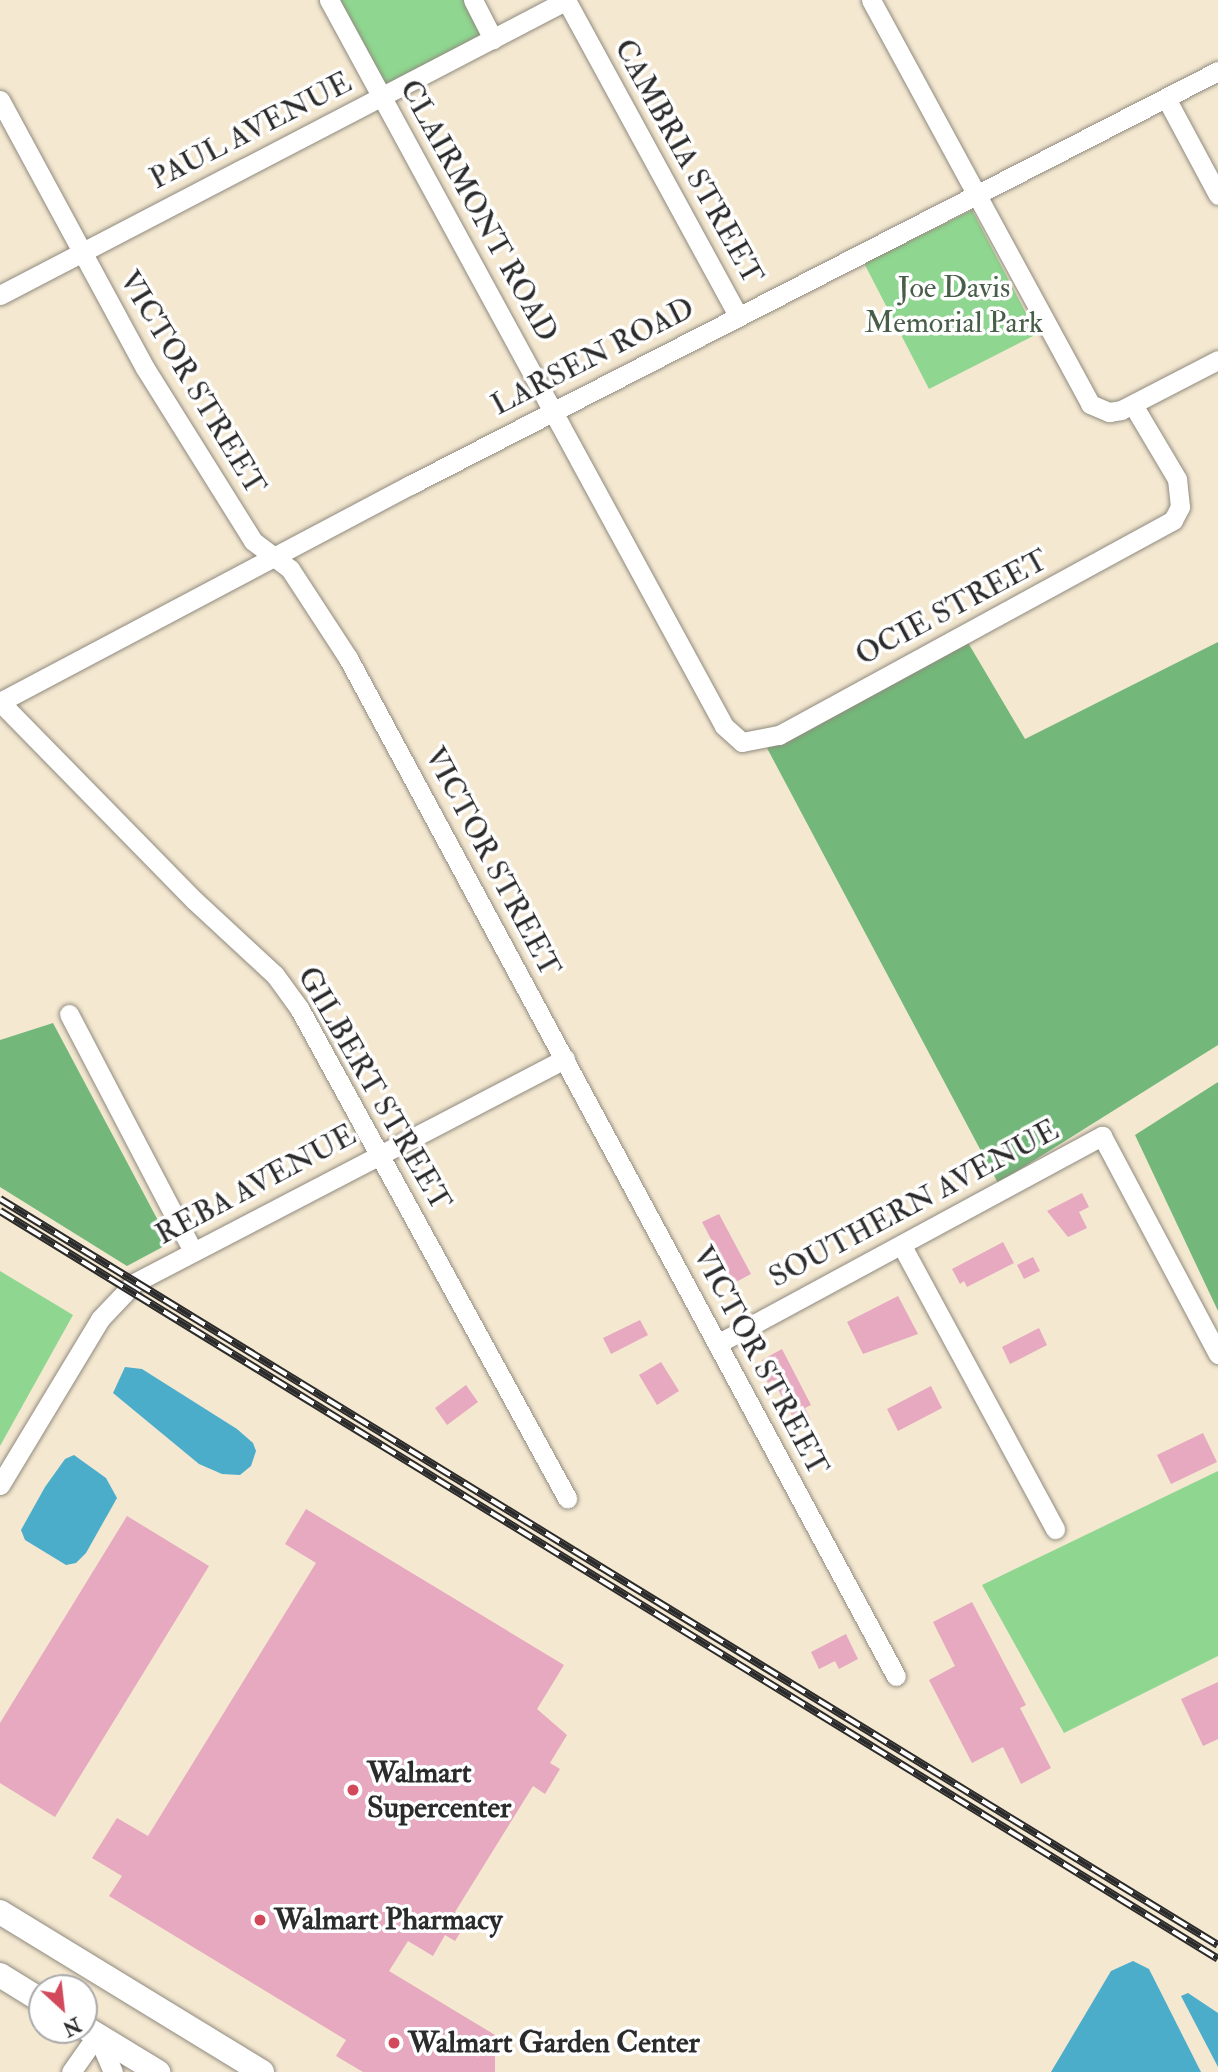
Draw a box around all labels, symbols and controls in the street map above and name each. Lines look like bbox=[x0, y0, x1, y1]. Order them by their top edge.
street label: CAMBRIA STREET bbox=[606, 33, 770, 291]
street label: PAUL AVENUE bbox=[144, 65, 358, 197]
street label: CLAIRMONT ROAD bbox=[391, 74, 565, 348]
street label: VICTOR STREET bbox=[111, 264, 273, 502]
park label: Joe Davis Memorial Park bbox=[865, 270, 1043, 340]
street label: LARSEN ROAD bbox=[486, 290, 700, 424]
street label: OCIE STREET bbox=[850, 542, 1054, 674]
street label: VICTOR STREET bbox=[416, 741, 568, 983]
street label: GILBERT STREET bbox=[290, 961, 458, 1217]
street label: SOUTHERN AVENUE bbox=[763, 1112, 1065, 1296]
street label: REBA AVENUE bbox=[150, 1117, 362, 1253]
street label: VICTOR STREET bbox=[684, 1240, 836, 1482]
place label: Walmart Supercenter bbox=[367, 1755, 511, 1826]
marker: Walmart Supercenter bbox=[345, 1782, 361, 1798]
place label: Walmart Pharmacy bbox=[274, 1902, 502, 1938]
marker: Walmart Pharmacy bbox=[252, 1912, 268, 1928]
north arrow bbox=[28, 1974, 98, 2044]
text: N bbox=[59, 2011, 85, 2040]
place label: Walmart Garden Center bbox=[408, 2025, 700, 2061]
marker: Walmart Garden Center bbox=[386, 2035, 402, 2051]

